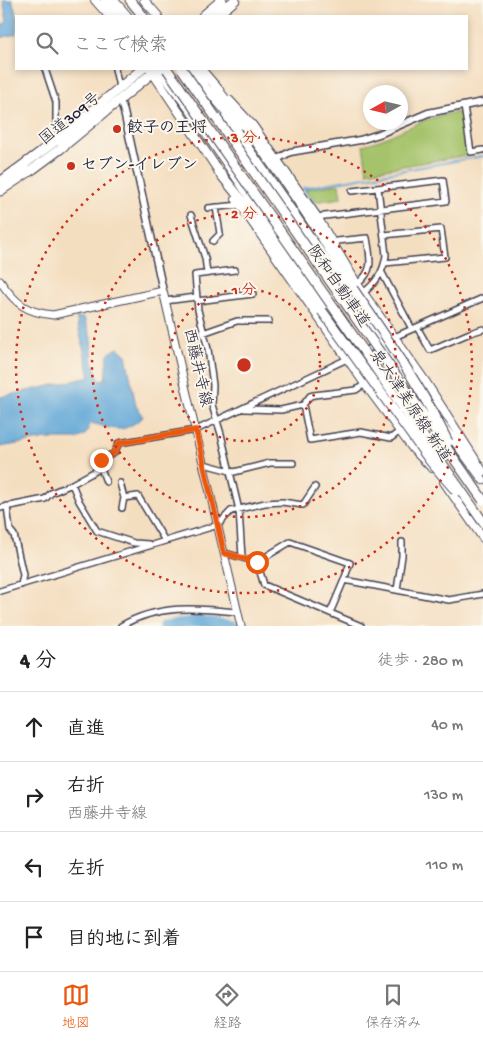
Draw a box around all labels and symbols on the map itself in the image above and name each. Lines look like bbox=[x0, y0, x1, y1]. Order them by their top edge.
north arrow bbox=[363, 85, 408, 130]
street label: 国道309号 bbox=[36, 89, 106, 150]
place label: 餃子の王将 bbox=[127, 119, 207, 139]
marker: 餃子の王将 bbox=[111, 123, 123, 135]
text: 3 分 bbox=[230, 130, 257, 148]
place label: セブン-イレブン bbox=[81, 156, 198, 176]
marker: セブン-イレブン bbox=[65, 160, 77, 172]
text: 2 分 bbox=[231, 206, 257, 224]
street label: 阪和自動車道 bbox=[302, 241, 374, 332]
text: 1 分 bbox=[231, 282, 256, 300]
street label: 西藤井寺線 bbox=[178, 326, 216, 409]
street label: 泉大津美原線 新道 bbox=[364, 346, 455, 467]
centre of rings bbox=[235, 356, 253, 374]
route end bbox=[90, 449, 113, 472]
route start bbox=[246, 551, 269, 574]

